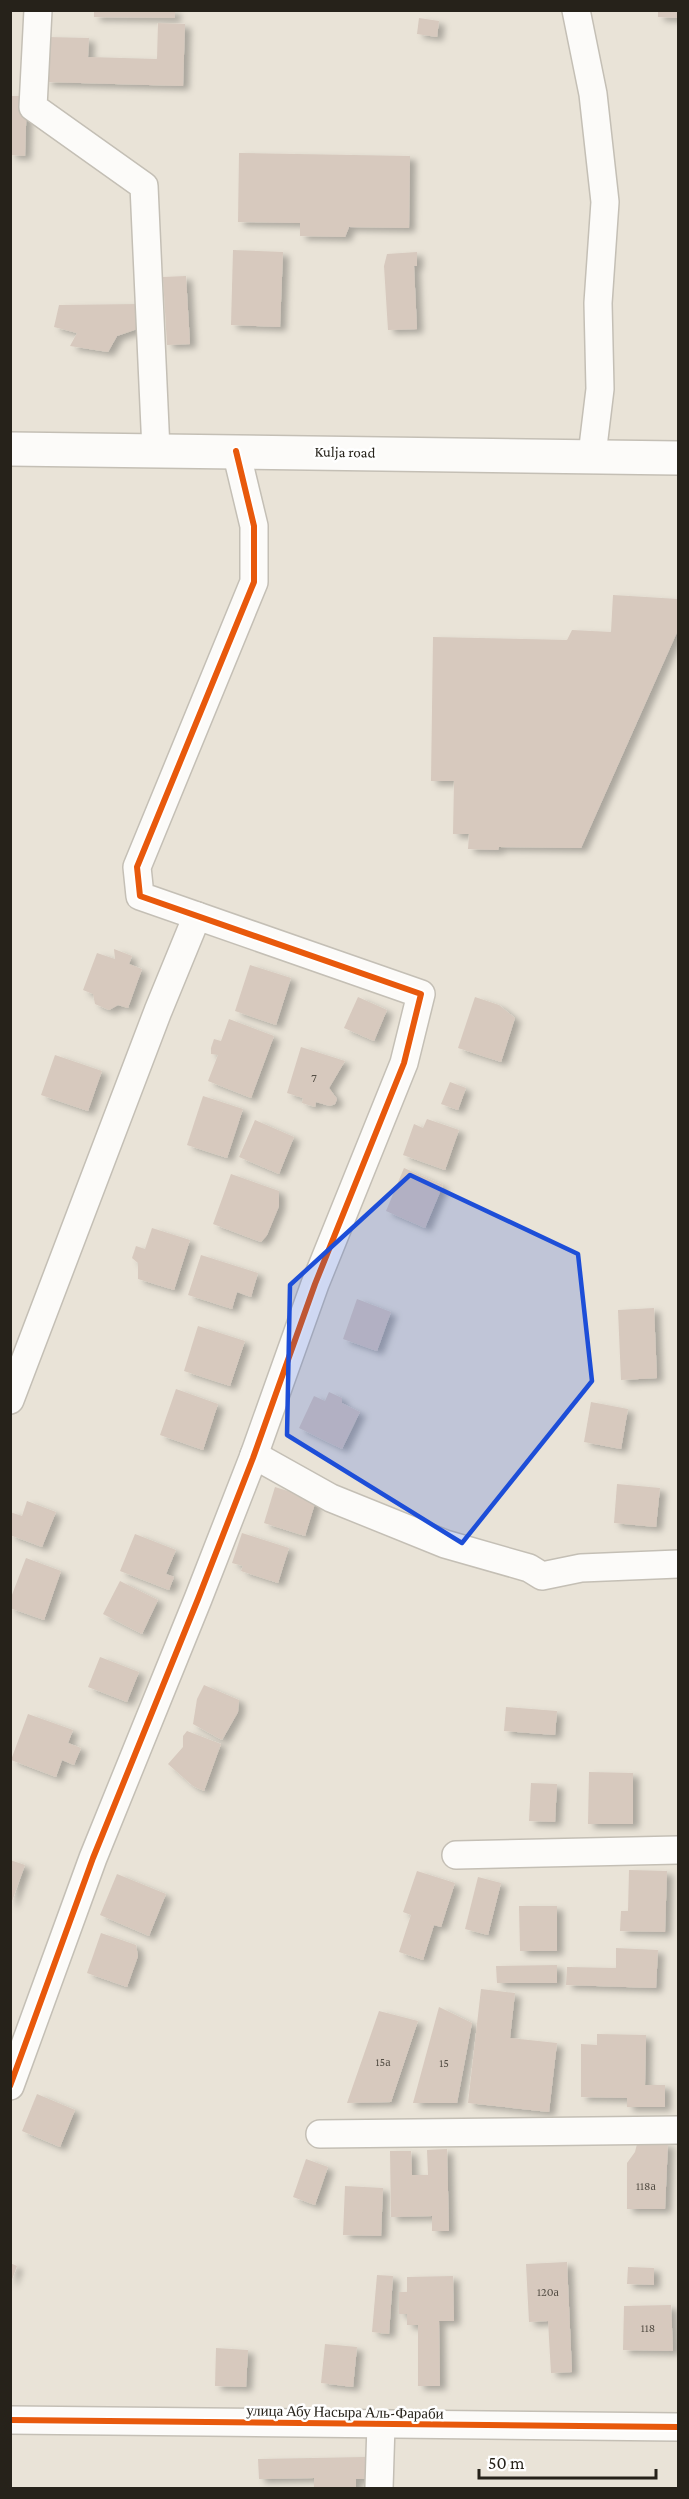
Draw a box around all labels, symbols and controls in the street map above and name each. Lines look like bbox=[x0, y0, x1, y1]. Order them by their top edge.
street label: Kulja road bbox=[314, 443, 376, 462]
house number: 7 bbox=[311, 1071, 317, 1085]
house number: 15а bbox=[376, 2055, 391, 2069]
house number: 15 bbox=[439, 2056, 449, 2070]
house number: 118а bbox=[636, 2179, 657, 2193]
house number: 120а bbox=[537, 2285, 560, 2299]
house number: 118 bbox=[641, 2321, 655, 2335]
street label: улица Абу Насыра Аль-Фараби bbox=[246, 2402, 444, 2422]
scale bar bbox=[479, 2442, 656, 2480]
text: 50 m bbox=[488, 2453, 525, 2473]

